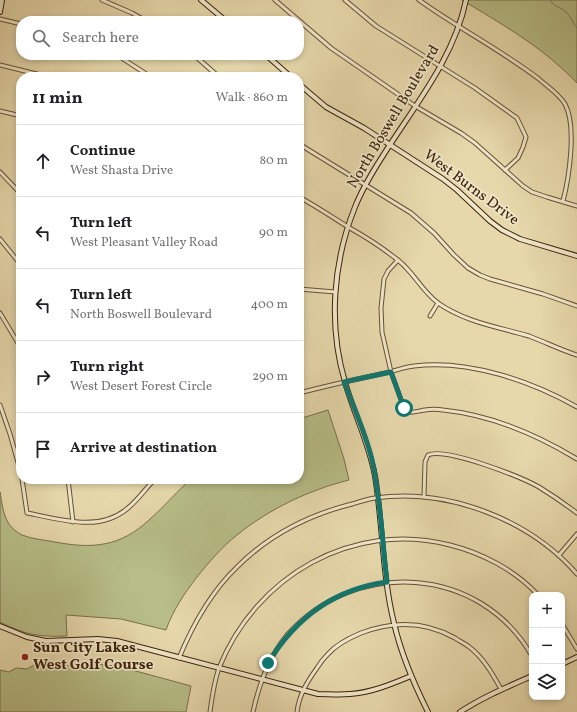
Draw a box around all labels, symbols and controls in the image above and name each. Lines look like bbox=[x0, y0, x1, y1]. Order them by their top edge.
search box bbox=[16, 16, 304, 60]
icon: search bbox=[30, 27, 52, 49]
text: Search here bbox=[62, 28, 139, 49]
street label: North Boswell Boulevard bbox=[343, 41, 445, 193]
text: 11 min bbox=[32, 87, 83, 110]
text: Walk · 860 m bbox=[216, 89, 288, 107]
text: Continue bbox=[70, 141, 135, 162]
street label: West Burns Drive bbox=[419, 145, 523, 231]
icon: ahead bbox=[32, 150, 54, 172]
text: 80 m bbox=[259, 152, 288, 170]
text: West Shasta Drive bbox=[70, 162, 173, 180]
text: Turn left bbox=[70, 213, 132, 234]
icon: left bbox=[32, 222, 54, 244]
text: 90 m bbox=[259, 224, 288, 242]
text: West Pleasant Valley Road bbox=[70, 234, 218, 252]
text: Turn left bbox=[70, 285, 132, 306]
icon: left bbox=[32, 294, 54, 316]
text: 400 m bbox=[251, 296, 288, 314]
text: North Boswell Boulevard bbox=[70, 306, 212, 324]
text: Turn right bbox=[70, 357, 144, 378]
icon: right bbox=[32, 366, 54, 388]
text: 290 m bbox=[252, 368, 288, 386]
text: West Desert Forest Circle bbox=[70, 378, 212, 396]
route start bbox=[395, 399, 413, 417]
icon: arrive bbox=[32, 438, 54, 460]
text: Arrive at destination bbox=[70, 438, 217, 459]
map controls bbox=[529, 592, 565, 700]
button: + bbox=[529, 592, 565, 628]
button: − bbox=[529, 628, 565, 664]
place label: Sun City Lakes West Golf Course bbox=[33, 638, 154, 676]
marker: Sun City Lakes West Golf Course bbox=[20, 652, 30, 662]
route end bbox=[259, 654, 277, 672]
button: layers bbox=[529, 664, 565, 700]

